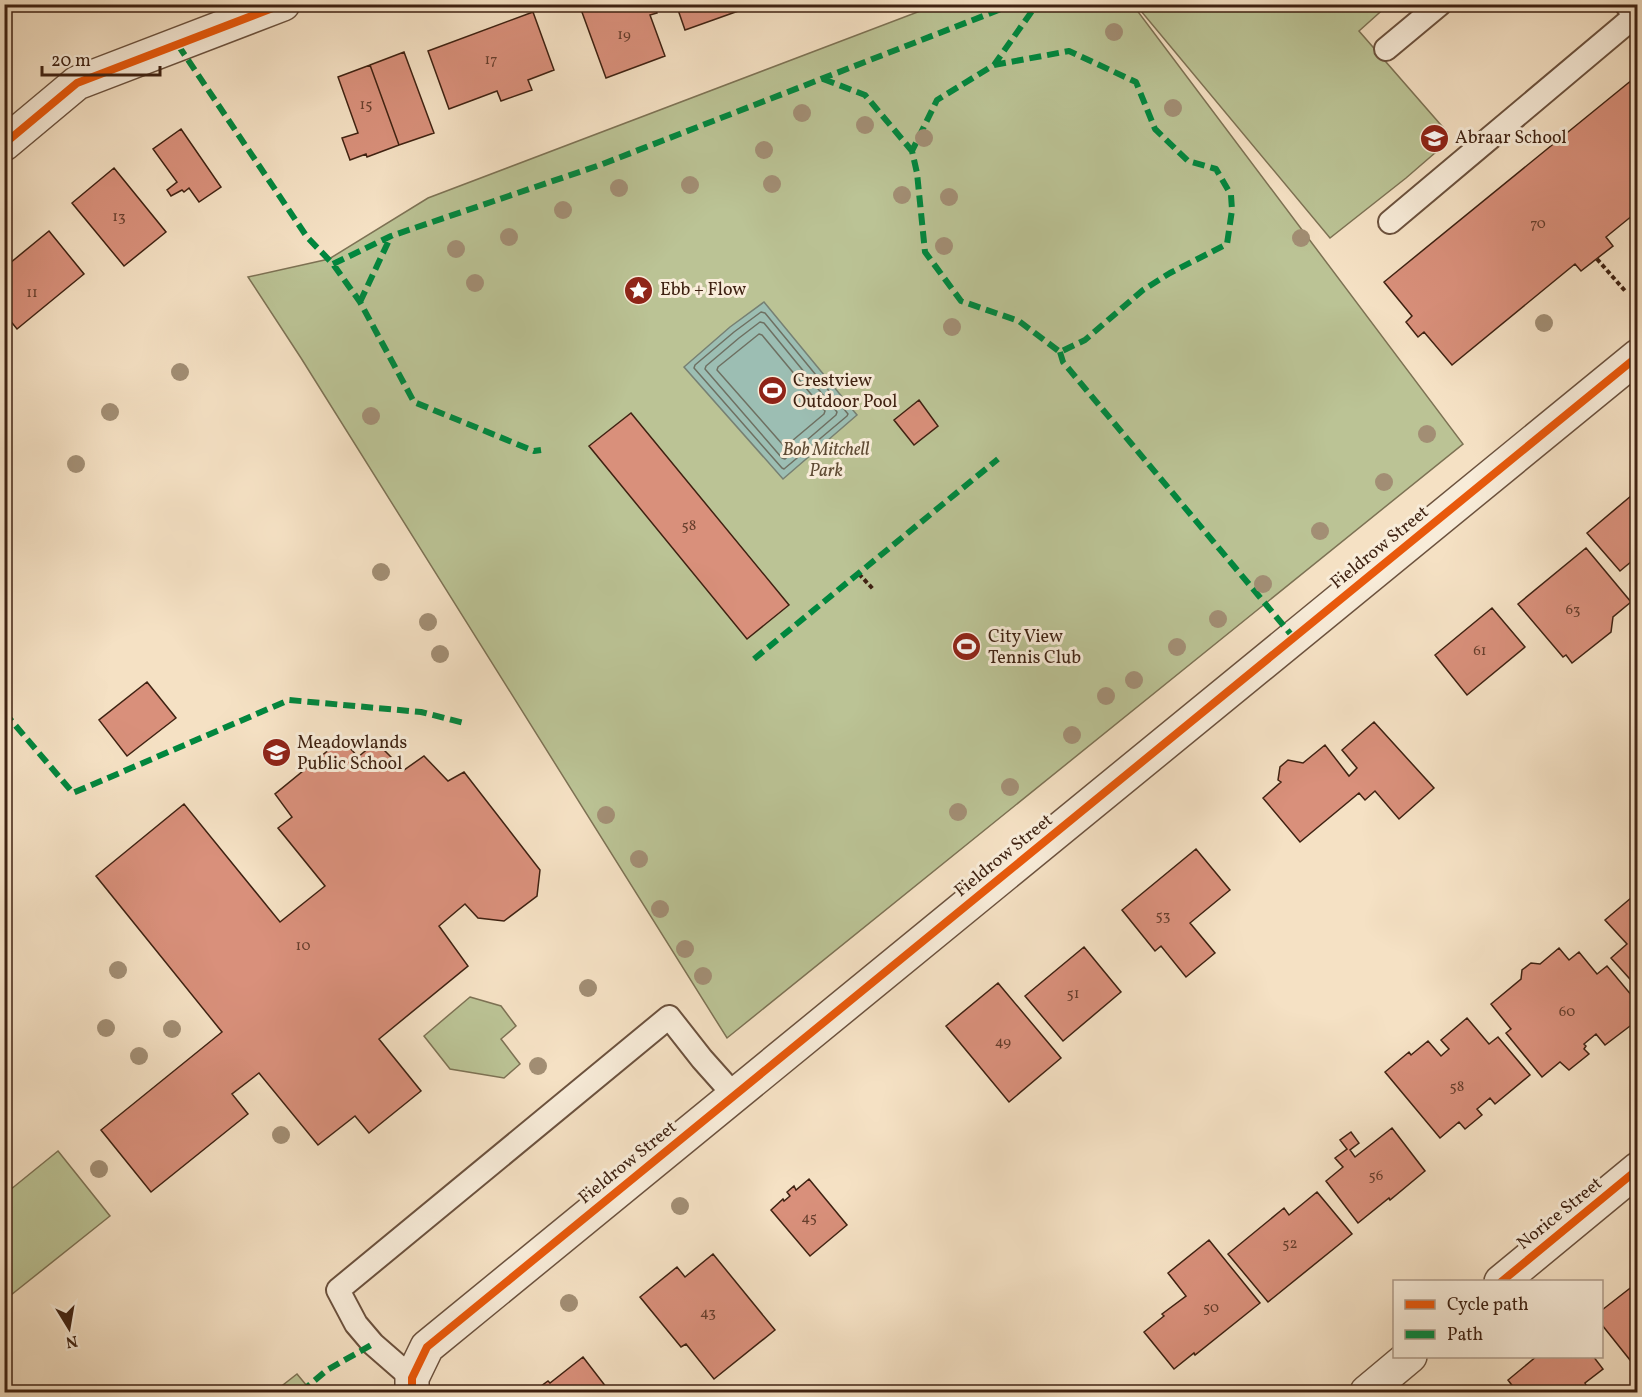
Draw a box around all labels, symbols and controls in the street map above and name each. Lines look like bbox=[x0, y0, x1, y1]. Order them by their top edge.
house number: 19 bbox=[617, 25, 631, 46]
scale bar bbox=[42, 39, 160, 77]
text: 20 m bbox=[51, 49, 91, 74]
house number: 17 bbox=[484, 50, 498, 71]
house number: 15 bbox=[359, 95, 373, 116]
school or university icon: Abraar School bbox=[1418, 122, 1450, 154]
place label: Abraar School bbox=[1455, 126, 1567, 151]
house number: 13 bbox=[112, 207, 126, 228]
house number: 70 bbox=[1530, 214, 1546, 235]
place icon: Ebb + Flow bbox=[623, 274, 655, 306]
place label: Ebb + Flow bbox=[660, 278, 746, 303]
house number: 11 bbox=[26, 283, 38, 304]
place label: Crestview Outdoor Pool bbox=[793, 369, 897, 415]
sports icon: Crestview Outdoor Pool bbox=[756, 375, 788, 407]
park label: Bob Mitchell Park bbox=[782, 438, 870, 484]
street label: Fieldrow Street bbox=[1325, 500, 1435, 596]
house number: 58 bbox=[682, 516, 696, 537]
house number: 63 bbox=[1565, 600, 1581, 621]
place label: City View Tennis Club bbox=[988, 625, 1081, 671]
sports icon: City View Tennis Club bbox=[951, 631, 983, 663]
house number: 61 bbox=[1473, 641, 1487, 662]
place label: Meadowlands Public School bbox=[297, 731, 407, 777]
school or university icon: Meadowlands Public School bbox=[260, 737, 292, 769]
street label: Fieldrow Street bbox=[949, 808, 1059, 904]
house number: 53 bbox=[1156, 906, 1170, 927]
house number: 10 bbox=[296, 936, 310, 957]
house number: 51 bbox=[1066, 984, 1080, 1005]
house number: 60 bbox=[1559, 1002, 1575, 1023]
house number: 49 bbox=[995, 1032, 1011, 1053]
house number: 58 bbox=[1450, 1077, 1464, 1098]
street label: Fieldrow Street bbox=[573, 1115, 683, 1211]
house number: 56 bbox=[1369, 1166, 1383, 1187]
street label: Norice Street bbox=[1512, 1172, 1608, 1256]
house number: 45 bbox=[801, 1208, 817, 1229]
house number: 52 bbox=[1282, 1234, 1298, 1255]
legend bbox=[1393, 1280, 1603, 1358]
text: Cycle path bbox=[1447, 1293, 1529, 1318]
north arrow bbox=[39, 1298, 99, 1358]
house number: 50 bbox=[1203, 1298, 1219, 1319]
house number: 43 bbox=[700, 1303, 716, 1324]
text: Path bbox=[1447, 1323, 1483, 1348]
text: N bbox=[63, 1329, 79, 1353]

